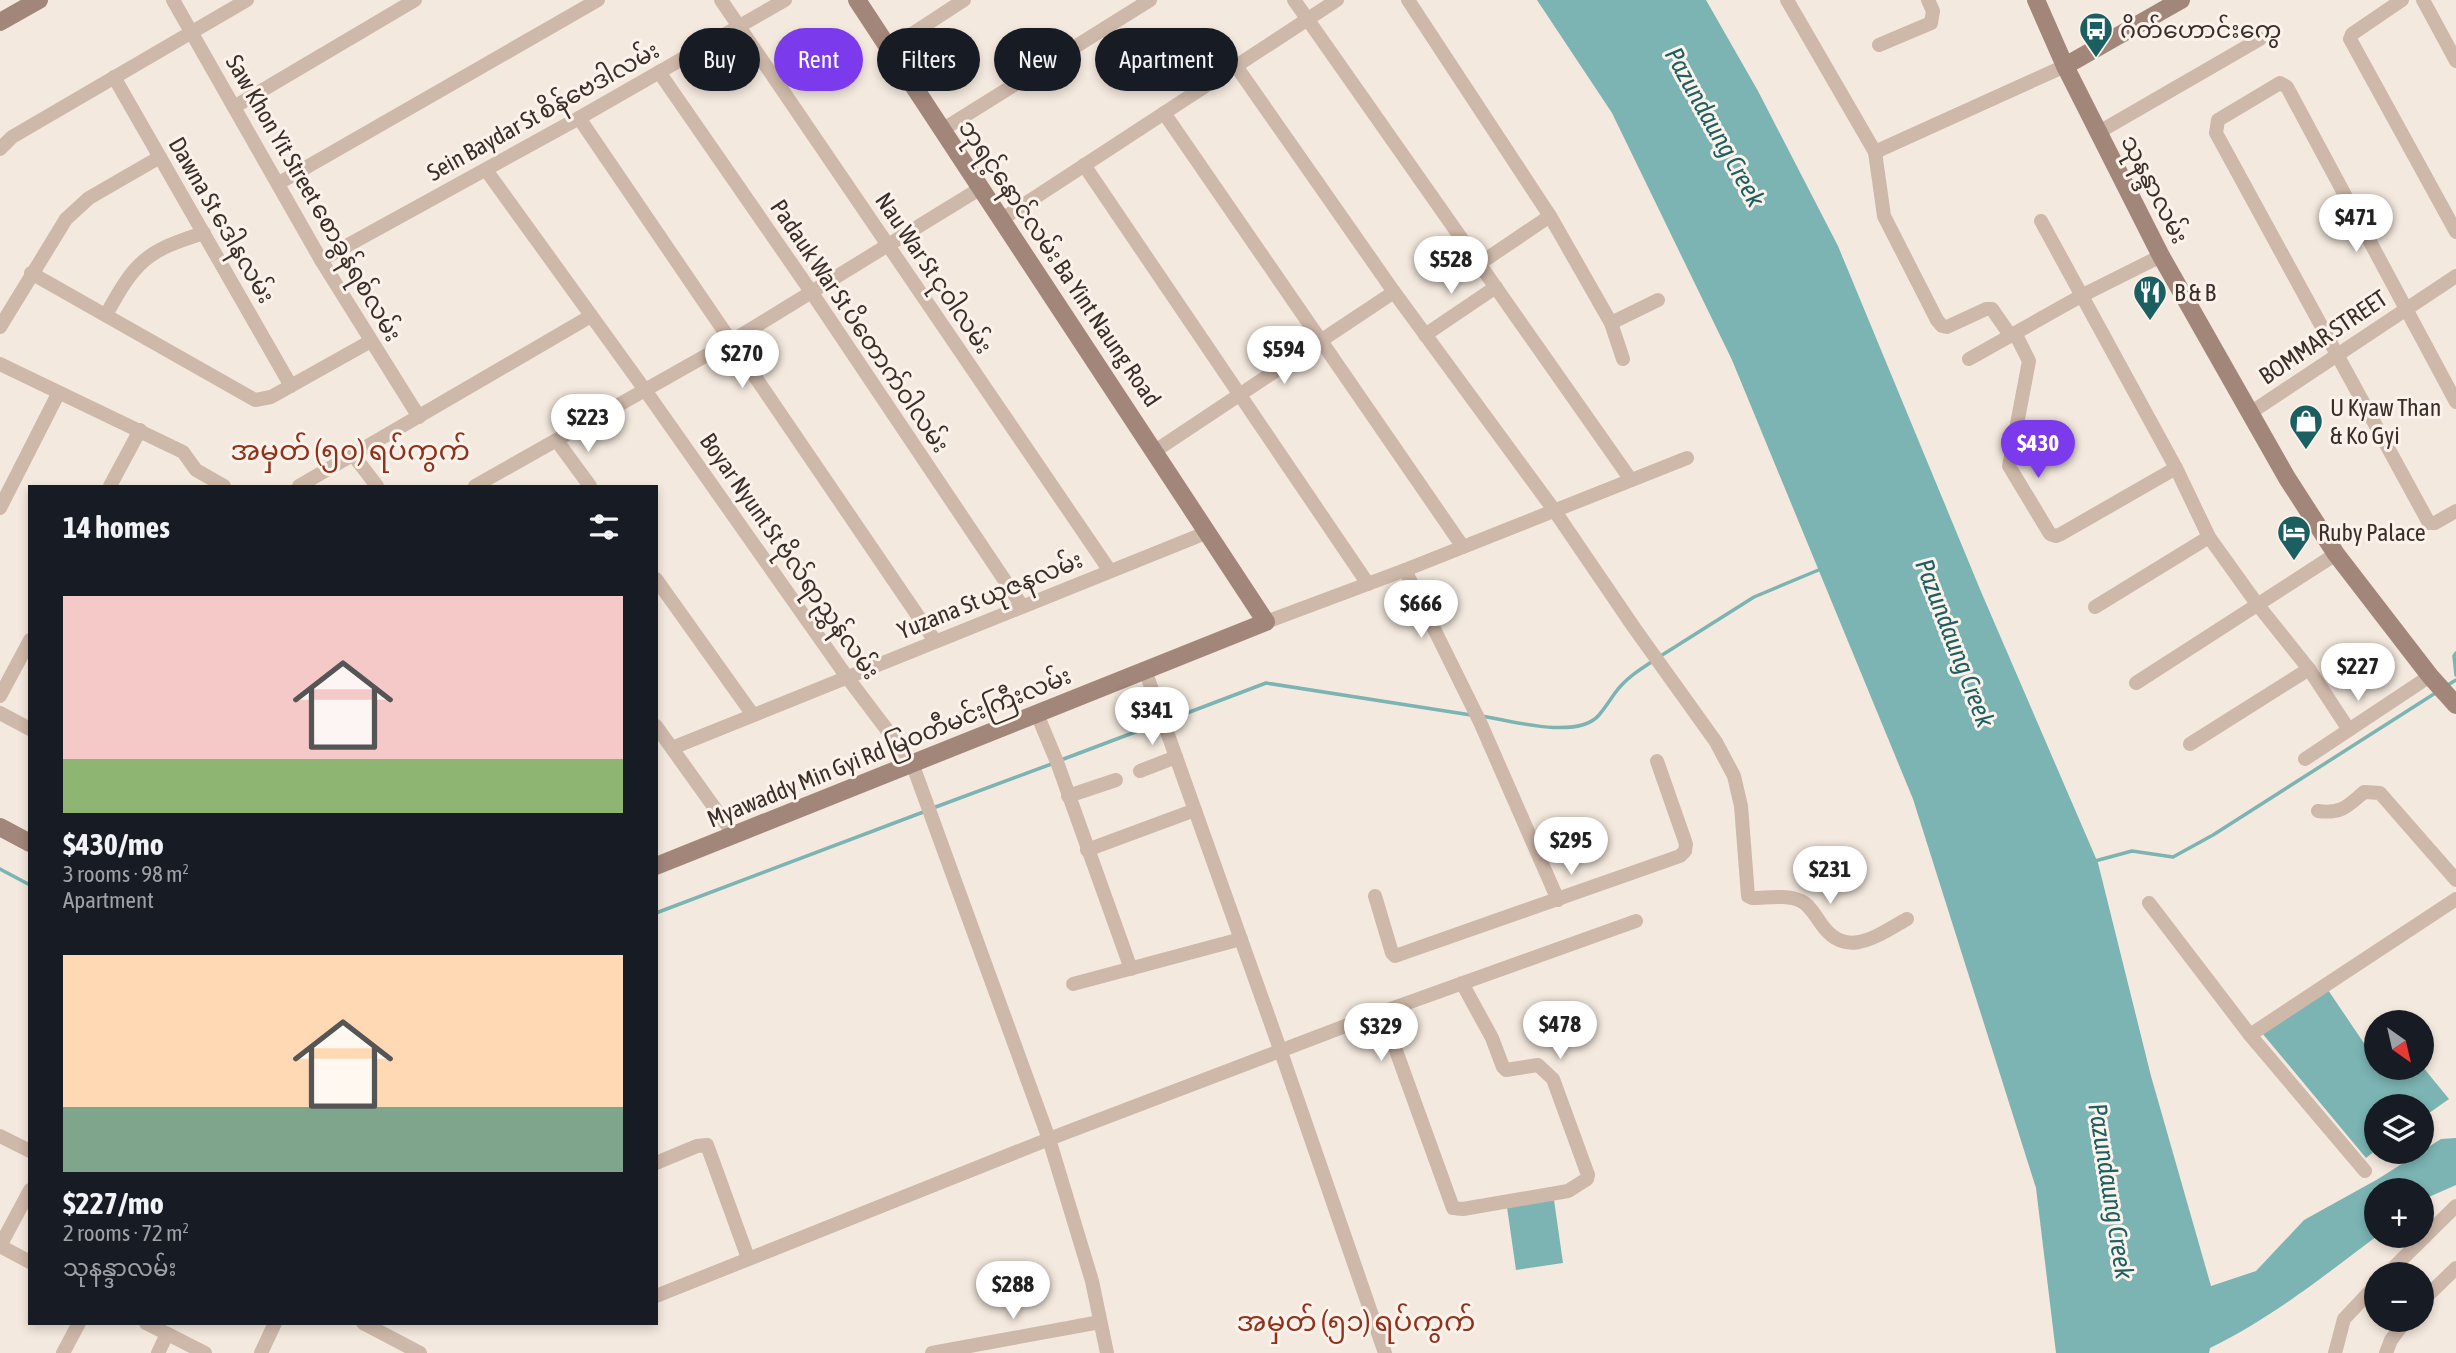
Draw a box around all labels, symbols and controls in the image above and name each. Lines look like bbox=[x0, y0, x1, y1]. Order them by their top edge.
bus stop icon: ဂိတ်ဟောင်းကွေ bbox=[2077, 10, 2115, 59]
place label: ဂိတ်ဟောင်းကွေ bbox=[2120, 14, 2281, 48]
chip: Buy bbox=[679, 28, 760, 91]
chip: Rent bbox=[774, 28, 863, 91]
chip: Filters bbox=[877, 28, 980, 91]
chip: New bbox=[994, 28, 1081, 91]
chip: Apartment bbox=[1095, 28, 1238, 91]
street label: Sein Baydar St စိန်ဗေဒါလမ်း bbox=[421, 34, 667, 191]
water label: Pazundaung Creek bbox=[1659, 42, 1771, 212]
street label: Saw Khon Yit Street စောခွန်ရစ်လမ်း bbox=[216, 49, 409, 349]
street label: ဘုရင့်နောင်လမ်း Ba Yint Naung Road bbox=[949, 113, 1168, 415]
street label: သုနန္ဒာလမ်း bbox=[2110, 129, 2196, 251]
street label: Dawna St ဒေါနလမ်း bbox=[158, 131, 282, 311]
street label: Nau War St ငုဝါလမ်း bbox=[865, 186, 1000, 362]
street label: Padauk War St ပိတောက်ဝါလမ်း bbox=[765, 193, 956, 457]
pin: $471 bbox=[2315, 194, 2397, 254]
text: $471 bbox=[2335, 204, 2377, 230]
pin: $528 bbox=[1410, 236, 1492, 296]
text: $528 bbox=[1430, 246, 1472, 272]
restaurant icon: B & B bbox=[2131, 273, 2169, 322]
place label: B & B bbox=[2174, 279, 2216, 306]
street label: BOMMAR STREET bbox=[2254, 284, 2392, 390]
pin: $594 bbox=[1243, 326, 1325, 386]
pin: $270 bbox=[701, 330, 783, 390]
text: $594 bbox=[1263, 336, 1305, 362]
text: $270 bbox=[721, 340, 763, 366]
pin: $223 bbox=[547, 394, 629, 454]
place label: U Kyaw Than & Ko Gyi bbox=[2330, 394, 2441, 449]
shop icon: U Kyaw Than & Ko Gyi bbox=[2287, 402, 2325, 451]
text: $223 bbox=[567, 404, 609, 430]
pin: $430 bbox=[1997, 420, 2079, 480]
street label: Boyar Nyunt St ဗိုလ်ရာညွှန်လမ်း bbox=[690, 427, 887, 688]
text: $430 bbox=[2017, 430, 2059, 456]
district label: အမှတ် (၅၀) ရပ်ကွက် bbox=[230, 432, 470, 473]
icon: filters bbox=[585, 508, 623, 546]
text: 14 homes bbox=[63, 510, 170, 544]
hotel icon: Ruby Palace bbox=[2275, 513, 2313, 562]
place label: Ruby Palace bbox=[2318, 519, 2426, 546]
street label: Yuzana St ယုဇနလမ်း bbox=[893, 544, 1089, 650]
water label: Pazundaung Creek bbox=[1909, 555, 2001, 732]
pin: $666 bbox=[1380, 580, 1462, 640]
text: $666 bbox=[1400, 590, 1442, 616]
icon: home bbox=[280, 642, 406, 768]
pin: $227 bbox=[2317, 644, 2399, 703]
text: $227 bbox=[2337, 653, 2379, 679]
street label: Myawaddy Min Gyi Rd မြဝတီမင်းကြီးလမ်း bbox=[702, 660, 1077, 838]
pin: $341 bbox=[1111, 688, 1193, 747]
text: $341 bbox=[1131, 697, 1173, 723]
pin: $295 bbox=[1530, 818, 1612, 877]
text: $430/mo bbox=[63, 827, 164, 861]
text: $295 bbox=[1550, 827, 1592, 853]
pin: $231 bbox=[1789, 846, 1871, 906]
text: $231 bbox=[1809, 856, 1851, 882]
text: 3 rooms · 98 m² bbox=[63, 861, 189, 887]
text: Apartment bbox=[63, 887, 154, 913]
icon: home bbox=[280, 1001, 406, 1127]
pin: $478 bbox=[1519, 1002, 1601, 1061]
pin: $329 bbox=[1340, 1004, 1422, 1063]
north arrow bbox=[2364, 1010, 2434, 1080]
map controls bbox=[2364, 1010, 2434, 1332]
text: $478 bbox=[1539, 1011, 1581, 1037]
text: $329 bbox=[1360, 1013, 1402, 1039]
button: layers bbox=[2364, 1094, 2434, 1164]
water label: Pazundaung Creek bbox=[2082, 1101, 2140, 1282]
button: + bbox=[2364, 1178, 2434, 1248]
text: $227/mo bbox=[63, 1186, 164, 1220]
text: 2 rooms · 72 m² bbox=[63, 1220, 189, 1246]
text: သုနန္ဒာလမ်း bbox=[63, 1255, 176, 1281]
pin: $288 bbox=[972, 1262, 1054, 1321]
button: − bbox=[2364, 1262, 2434, 1332]
text: $288 bbox=[992, 1271, 1034, 1297]
district label: အမှတ် (၅၁) ရပ်ကွက် bbox=[1237, 1303, 1475, 1344]

